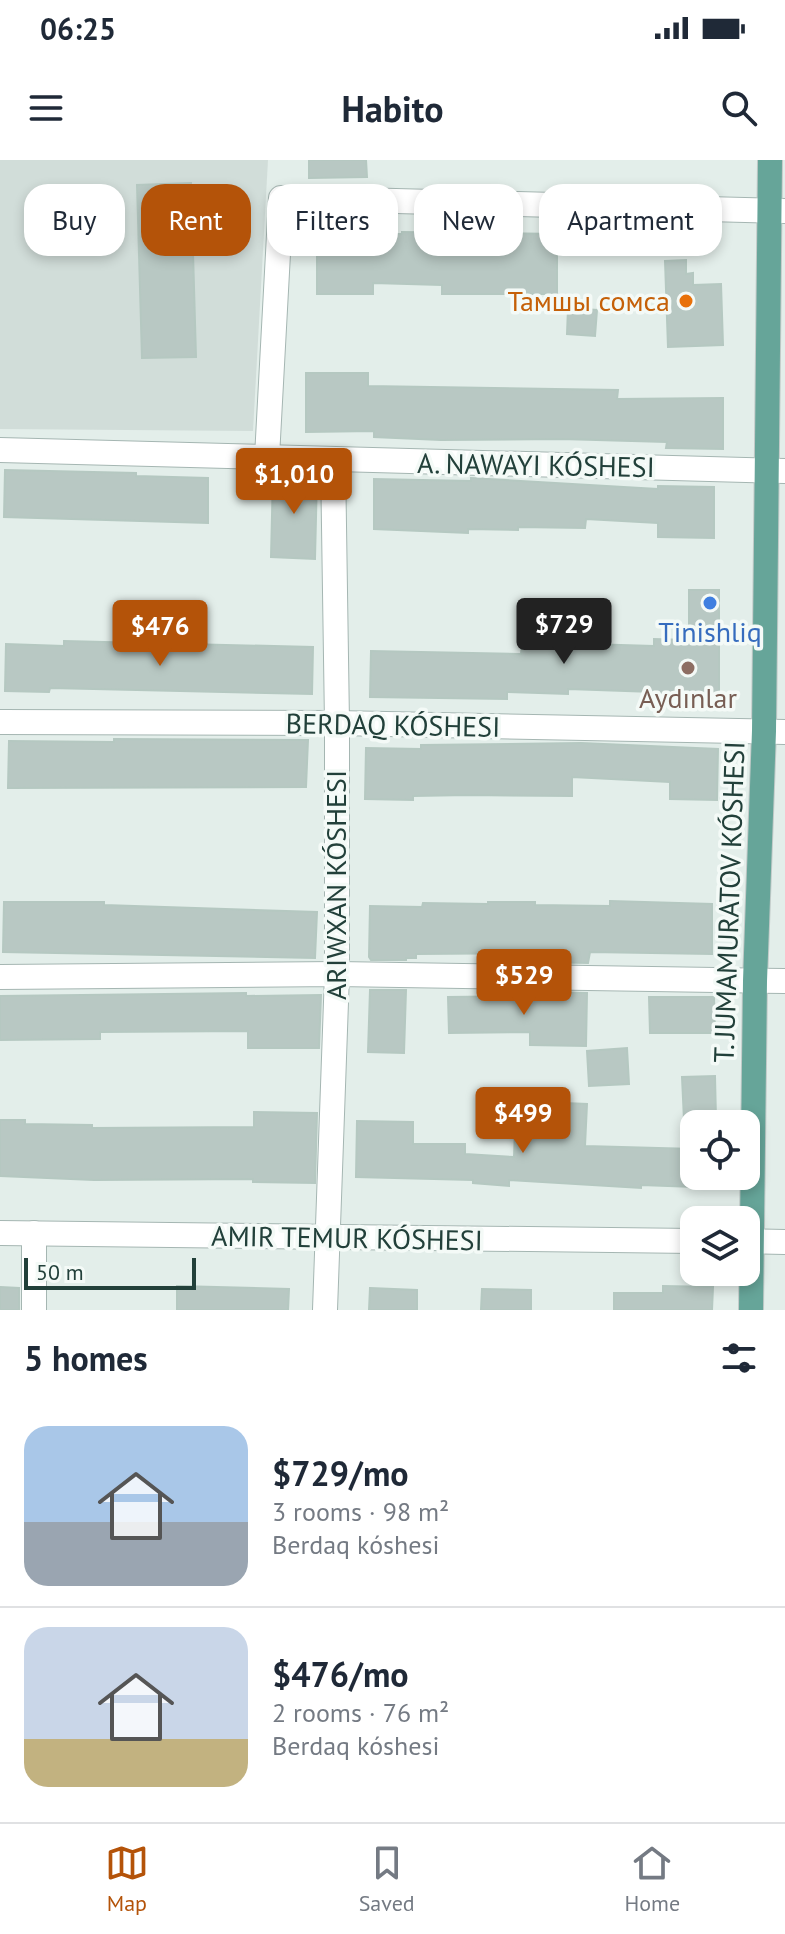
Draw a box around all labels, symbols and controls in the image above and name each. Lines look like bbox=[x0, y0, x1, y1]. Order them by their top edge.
text: 06:25 bbox=[40, 9, 116, 48]
text: Habito bbox=[342, 85, 444, 132]
icon: menu bbox=[24, 86, 68, 130]
icon: search bbox=[717, 86, 761, 130]
chip: Buy bbox=[24, 184, 125, 256]
chip: Rent bbox=[141, 184, 251, 256]
chip: Filters bbox=[267, 184, 398, 256]
chip: New bbox=[414, 184, 523, 256]
chip: Apartment bbox=[539, 184, 722, 256]
place label: Тамшы сомса bbox=[507, 282, 670, 319]
marker: Тамшы сомса bbox=[677, 292, 695, 310]
street label: A. NAWAYI KÓSHESI bbox=[417, 444, 655, 485]
pin: $1,010 bbox=[229, 448, 359, 516]
text: $1,010 bbox=[254, 457, 334, 490]
marker: Tinishliq bbox=[701, 594, 719, 612]
pin: $729 bbox=[517, 598, 611, 666]
pin: $476 bbox=[113, 600, 207, 668]
text: $729 bbox=[535, 607, 593, 640]
text: $476 bbox=[131, 609, 189, 642]
place label: Tinishliq bbox=[658, 613, 762, 650]
marker: Aydınlar bbox=[679, 659, 697, 677]
place label: Aydınlar bbox=[639, 679, 737, 716]
street label: BERDAQ KÓSHESI bbox=[285, 704, 501, 745]
street label: T. JUMAMURATOV KÓSHESI bbox=[704, 741, 753, 1063]
street label: ARIWXAN KÓSHESI bbox=[317, 770, 354, 1000]
pin: $529 bbox=[477, 949, 571, 1017]
text: $529 bbox=[495, 958, 553, 991]
pin: $499 bbox=[476, 1087, 570, 1155]
text: $499 bbox=[494, 1096, 552, 1129]
map controls bbox=[680, 1110, 760, 1286]
button: locate bbox=[680, 1110, 760, 1190]
button: layers bbox=[680, 1206, 760, 1286]
street label: AMIR TEMUR KÓSHESI bbox=[211, 1217, 483, 1258]
scale bar bbox=[24, 1254, 196, 1290]
text: 50 m bbox=[36, 1258, 84, 1286]
text: 5 homes bbox=[24, 1336, 148, 1380]
icon: filters bbox=[717, 1336, 761, 1380]
text: $729/mo bbox=[272, 1451, 409, 1495]
icon: home bbox=[88, 1458, 184, 1554]
text: 3 rooms · 98 m² bbox=[272, 1495, 449, 1528]
text: Berdaq kóshesi bbox=[272, 1528, 439, 1561]
text: $476/mo bbox=[272, 1652, 409, 1696]
icon: home bbox=[88, 1659, 184, 1755]
text: 2 rooms · 76 m² bbox=[272, 1696, 449, 1729]
text: Berdaq kóshesi bbox=[272, 1729, 439, 1762]
tab: Map bbox=[105, 1841, 149, 1917]
tab: Saved bbox=[359, 1841, 415, 1917]
tab: Home bbox=[624, 1841, 680, 1917]

